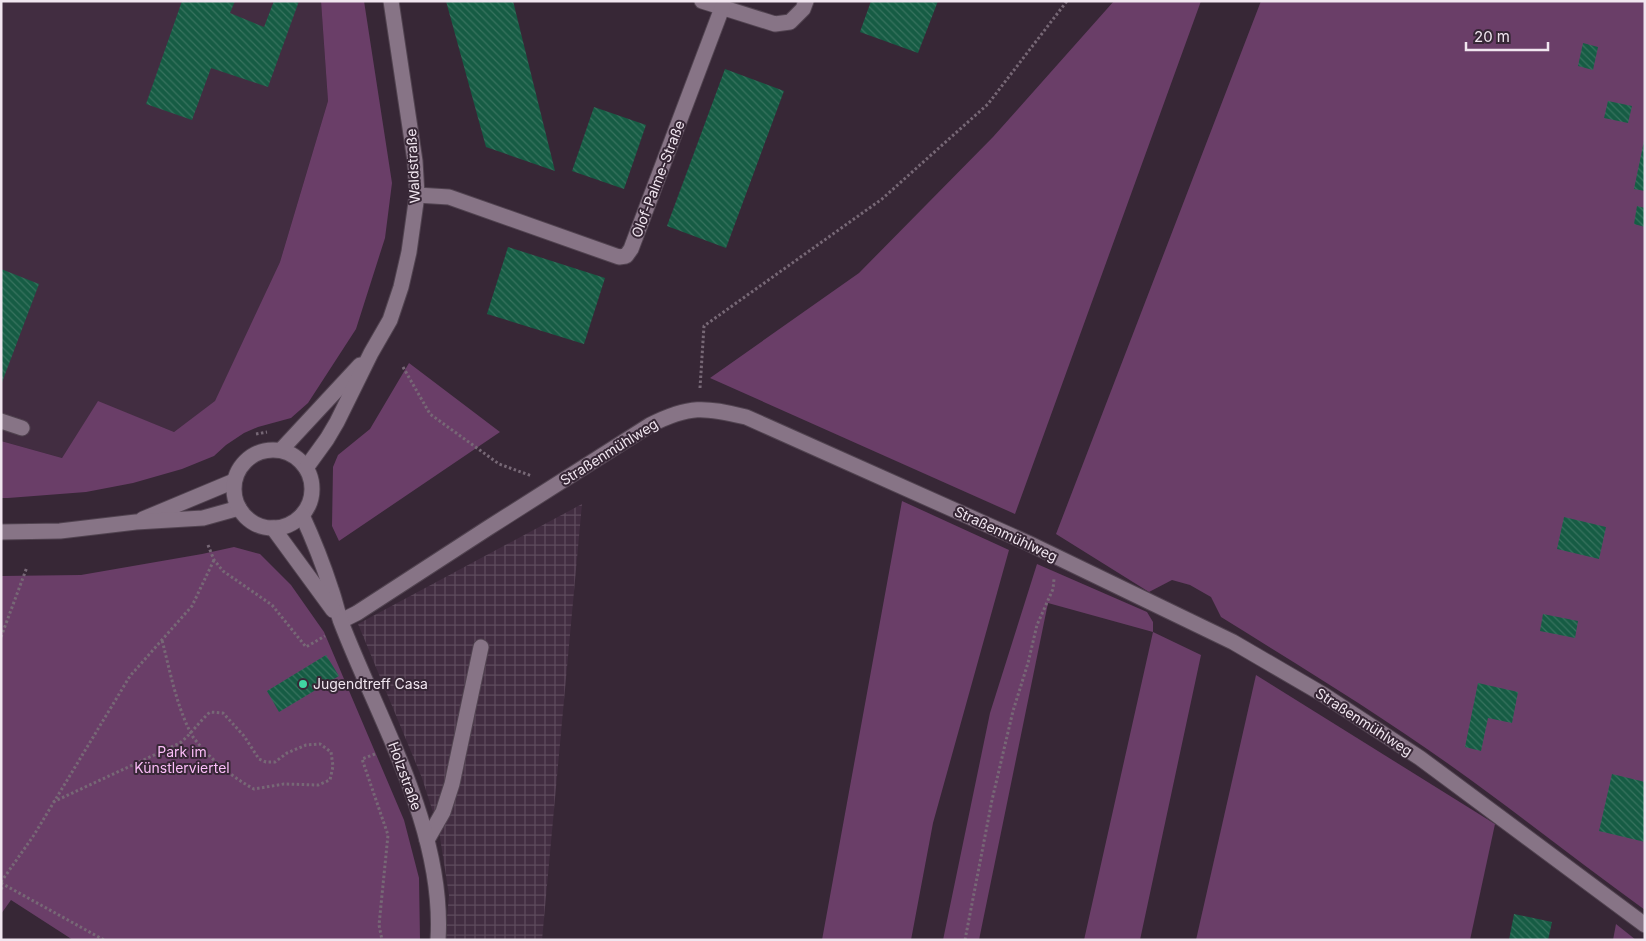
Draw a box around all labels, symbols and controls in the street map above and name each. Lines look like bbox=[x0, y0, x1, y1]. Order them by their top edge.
scale bar bbox=[1466, 20, 1548, 52]
text: 20 m bbox=[1474, 27, 1510, 46]
street label: Olof-Palme-Straße bbox=[627, 118, 688, 240]
street label: Waldstraße bbox=[402, 128, 423, 204]
street label: Straßenmühlweg bbox=[557, 415, 661, 488]
street label: Straßenmühlweg bbox=[952, 502, 1061, 565]
place label: Jugendtreff Casa bbox=[313, 675, 428, 692]
marker: Jugendtreff Casa bbox=[297, 678, 309, 690]
street label: Straßenmühlweg bbox=[1313, 684, 1416, 759]
street label: Holzstraße bbox=[385, 739, 426, 812]
park label: Park im Künstlerviertel bbox=[134, 743, 230, 776]

